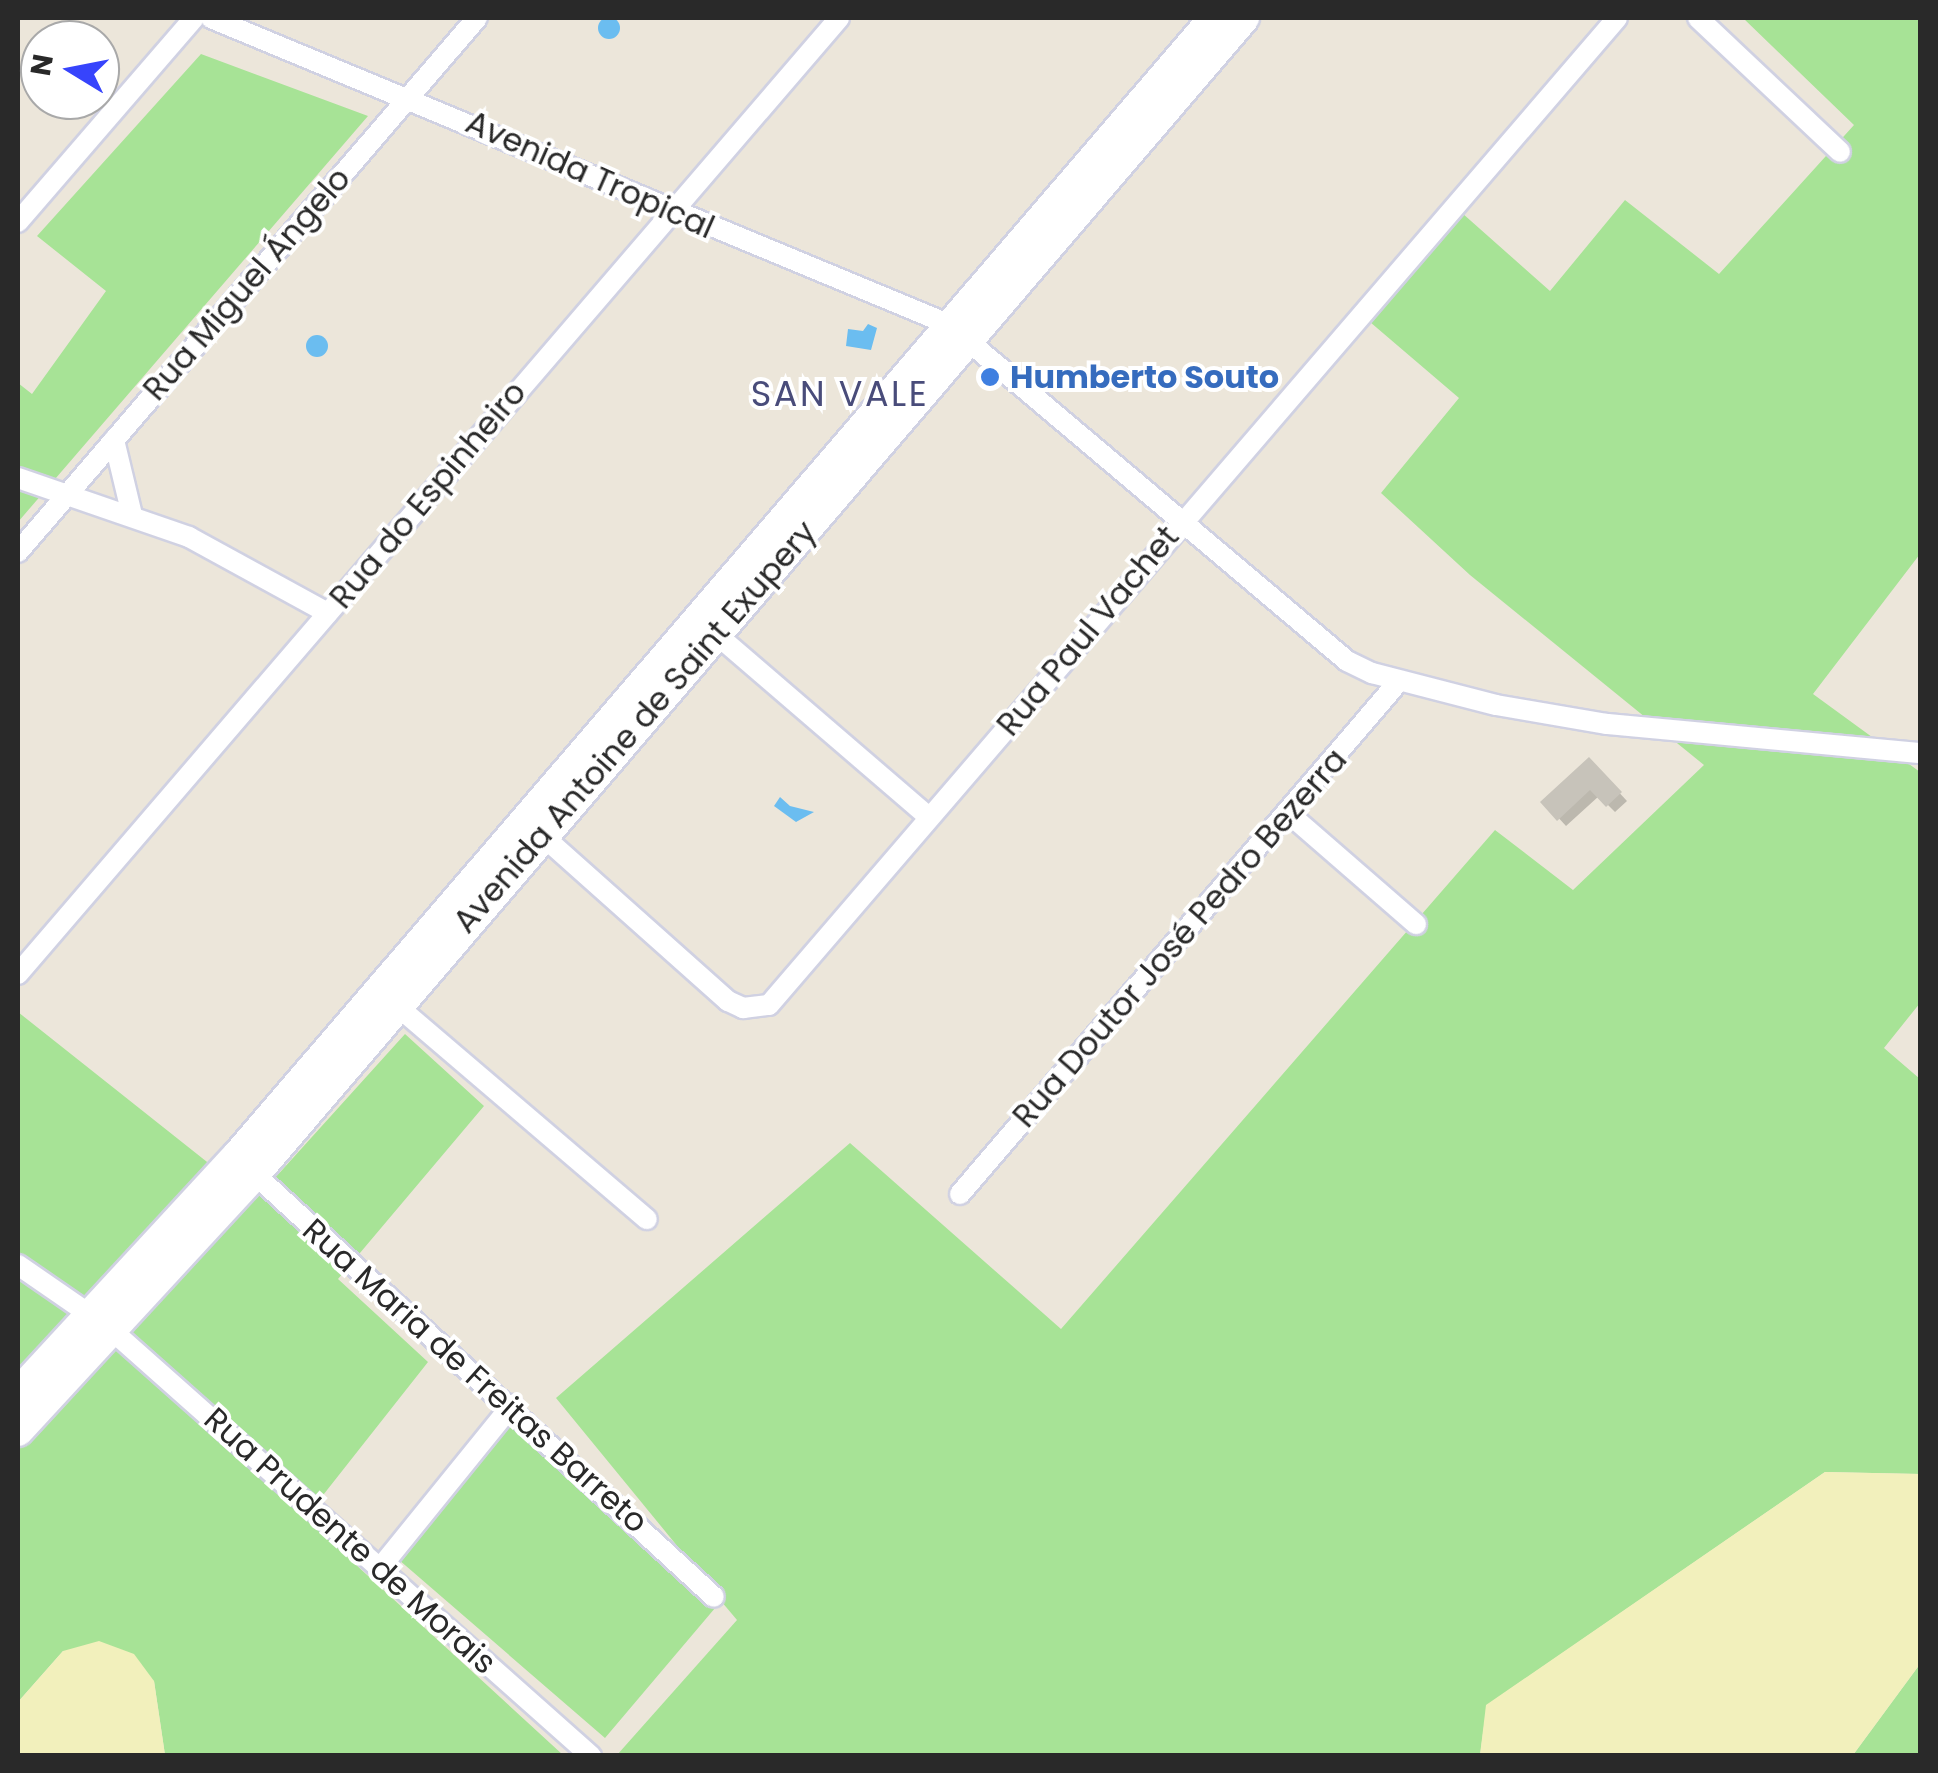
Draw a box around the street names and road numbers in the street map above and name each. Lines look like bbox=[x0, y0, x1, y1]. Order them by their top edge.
street label: Avenida Tropical bbox=[460, 103, 720, 247]
street label: Rua Miguel Ángelo bbox=[135, 160, 359, 408]
street label: Rua do Espinheiro bbox=[322, 374, 534, 616]
street label: Avenida Antoine de Saint Exupery bbox=[446, 513, 824, 941]
street label: Rua Paul Vachet bbox=[989, 518, 1187, 744]
street label: Rua Doutor José Pedro Bezerra bbox=[1005, 741, 1355, 1135]
street label: Rua Maria de Freitas Barreto bbox=[295, 1211, 655, 1541]
street label: Rua Prudente de Morais bbox=[196, 1400, 504, 1682]

